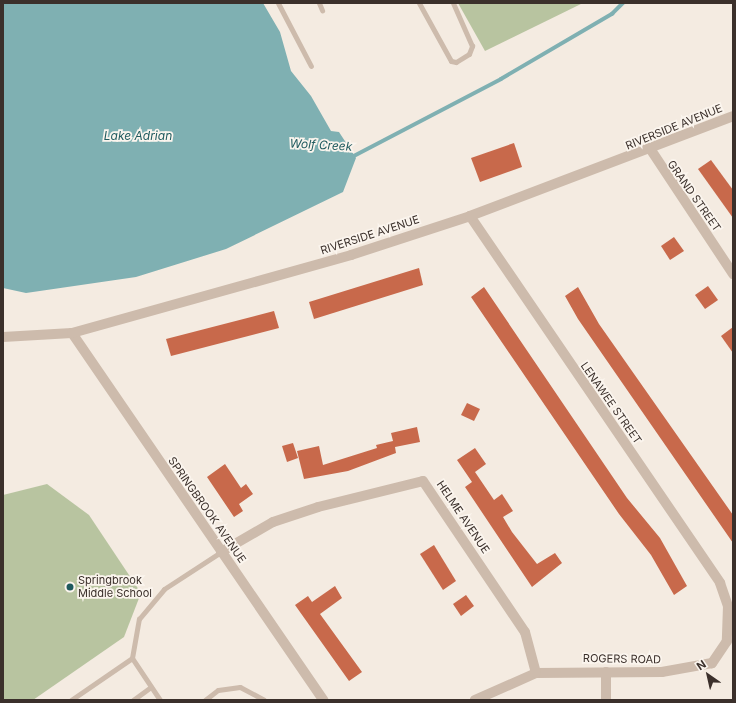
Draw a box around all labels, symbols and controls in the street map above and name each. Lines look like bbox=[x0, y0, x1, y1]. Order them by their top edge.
street label: RIVERSIDE AVENUE bbox=[624, 102, 724, 152]
water label: Lake Adrian bbox=[104, 129, 172, 143]
water label: Wolf Creek bbox=[289, 136, 353, 154]
street label: GRAND STREET bbox=[665, 158, 723, 234]
street label: RIVERSIDE AVENUE bbox=[319, 213, 421, 257]
street label: LENAWEE STREET bbox=[578, 360, 644, 446]
street label: SPRINGBROOK AVENUE bbox=[165, 454, 249, 566]
street label: HELME AVENUE bbox=[434, 478, 492, 556]
place label: Springbrook Middle School bbox=[78, 574, 152, 600]
marker: Springbrook Middle School bbox=[65, 582, 75, 592]
street label: ROGERS ROAD bbox=[583, 652, 661, 666]
north arrow bbox=[688, 655, 728, 695]
text: N bbox=[694, 657, 709, 673]

